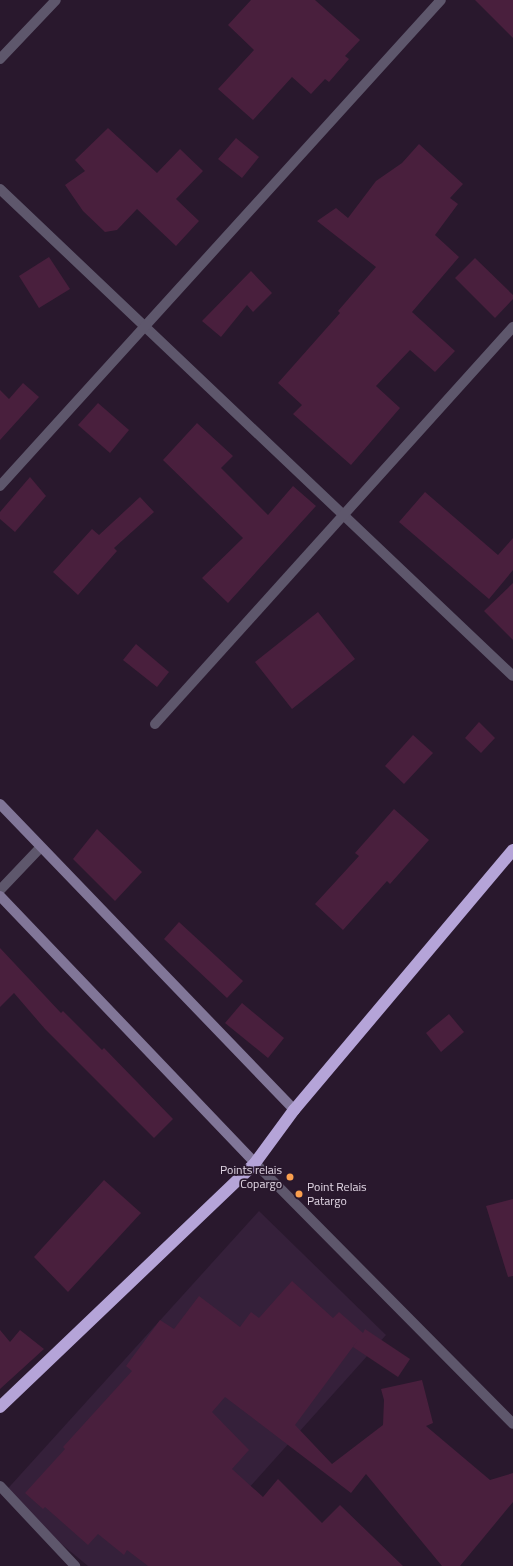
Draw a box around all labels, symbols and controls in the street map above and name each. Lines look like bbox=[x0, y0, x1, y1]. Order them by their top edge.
place label: Points relais Copargo bbox=[220, 1163, 282, 1191]
marker: Points relais Copargo bbox=[285, 1172, 295, 1182]
place label: Point Relais Patargo bbox=[307, 1180, 367, 1208]
marker: Point Relais Patargo bbox=[294, 1189, 304, 1199]

